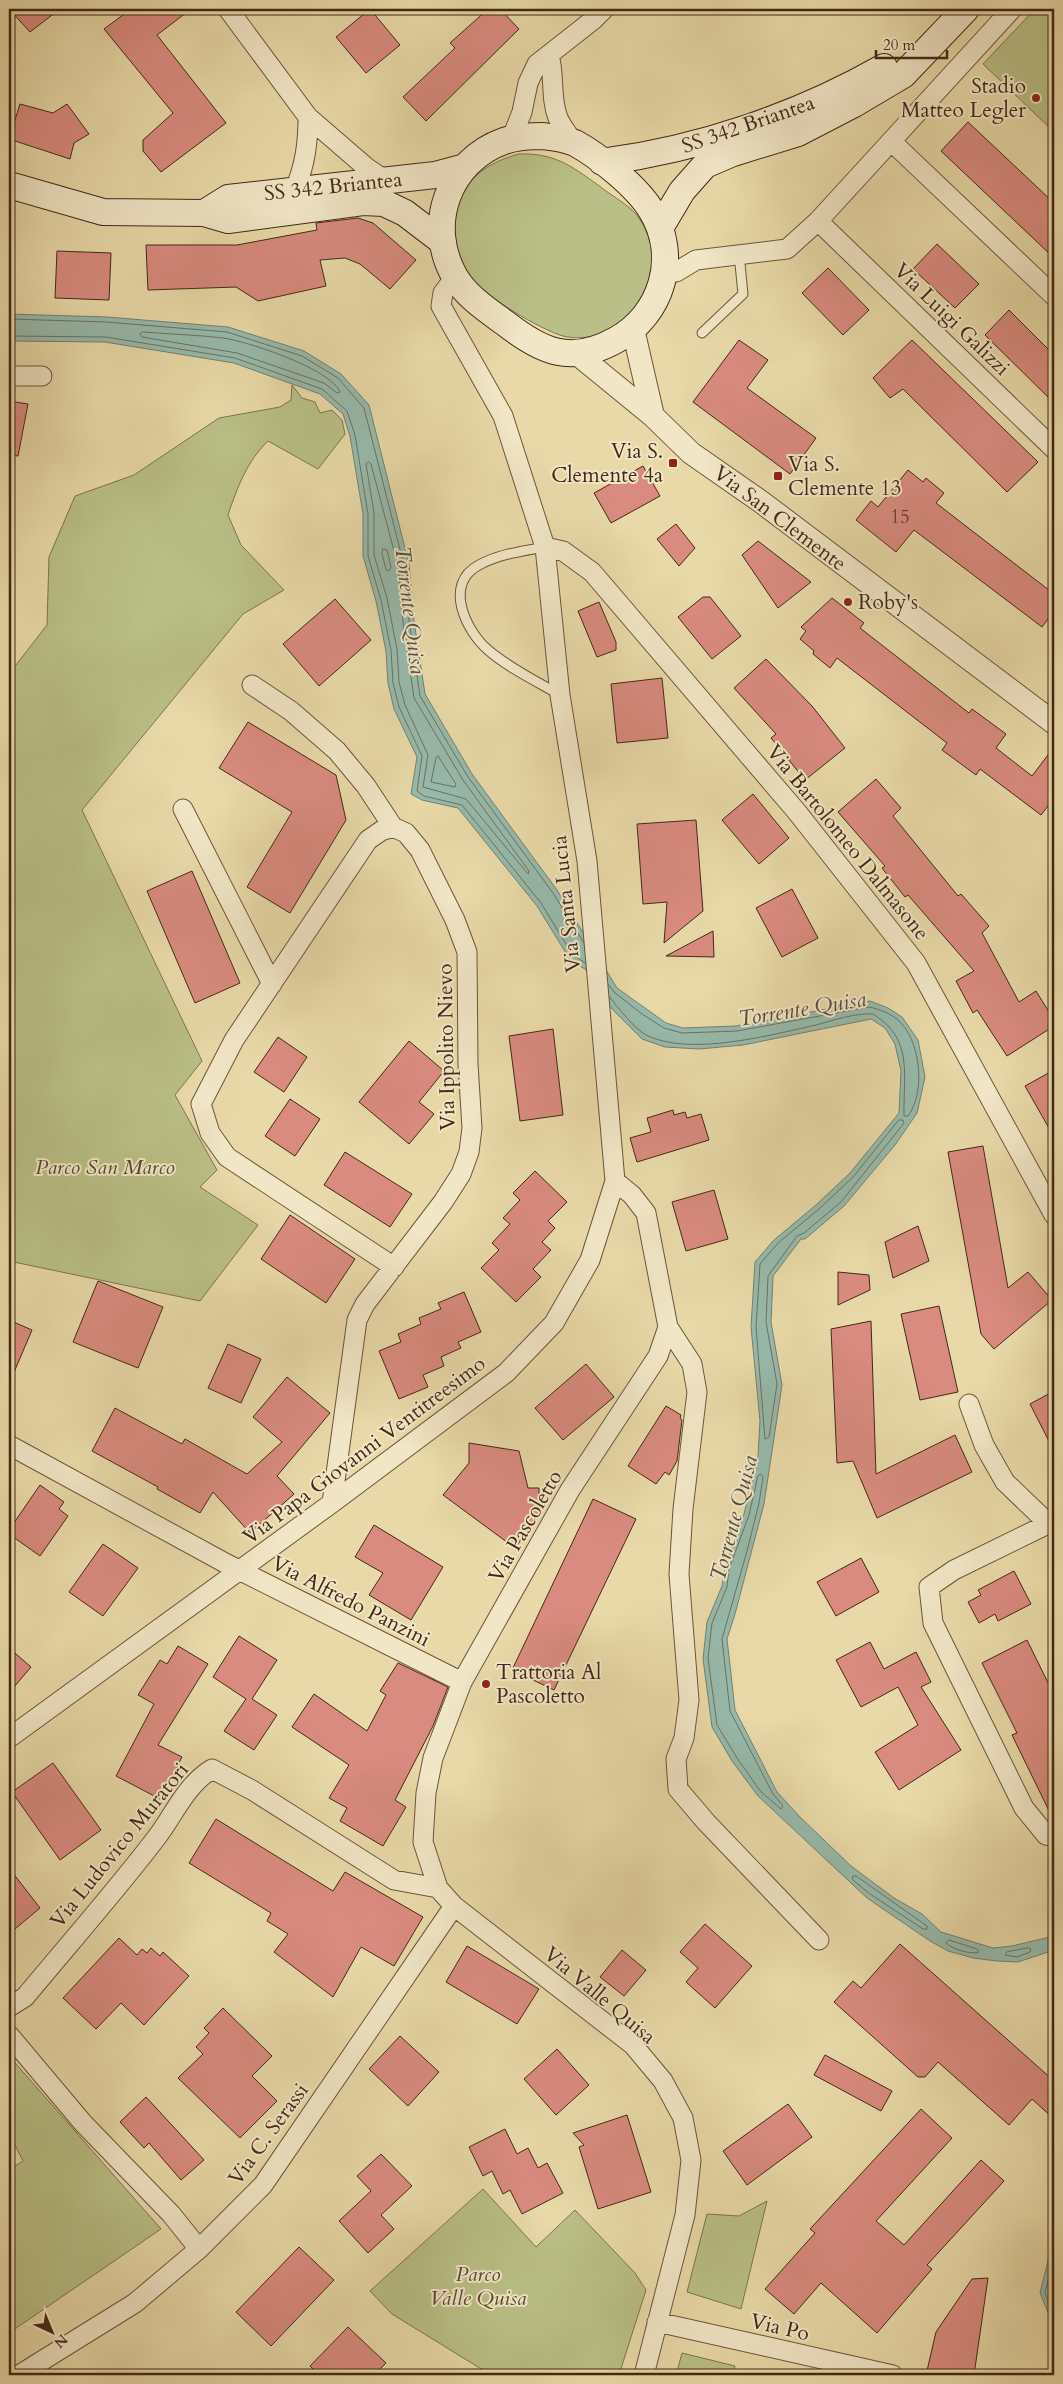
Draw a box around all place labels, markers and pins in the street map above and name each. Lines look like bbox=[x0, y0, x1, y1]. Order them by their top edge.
place label: Stadio Matteo Legler bbox=[901, 72, 1026, 125]
marker: Stadio Matteo Legler bbox=[1030, 92, 1042, 104]
place label: Via S. Clemente 4a bbox=[551, 437, 663, 490]
place label: Via S. Clemente 13 bbox=[788, 450, 902, 503]
marker: Via S. Clemente 4a bbox=[667, 457, 679, 469]
marker: Via S. Clemente 13 bbox=[772, 470, 784, 482]
place label: Roby's bbox=[858, 588, 918, 617]
marker: Roby's bbox=[842, 596, 854, 608]
place label: Trattoria Al Pascoletto bbox=[496, 1658, 601, 1711]
marker: Trattoria Al Pascoletto bbox=[480, 1678, 492, 1690]

